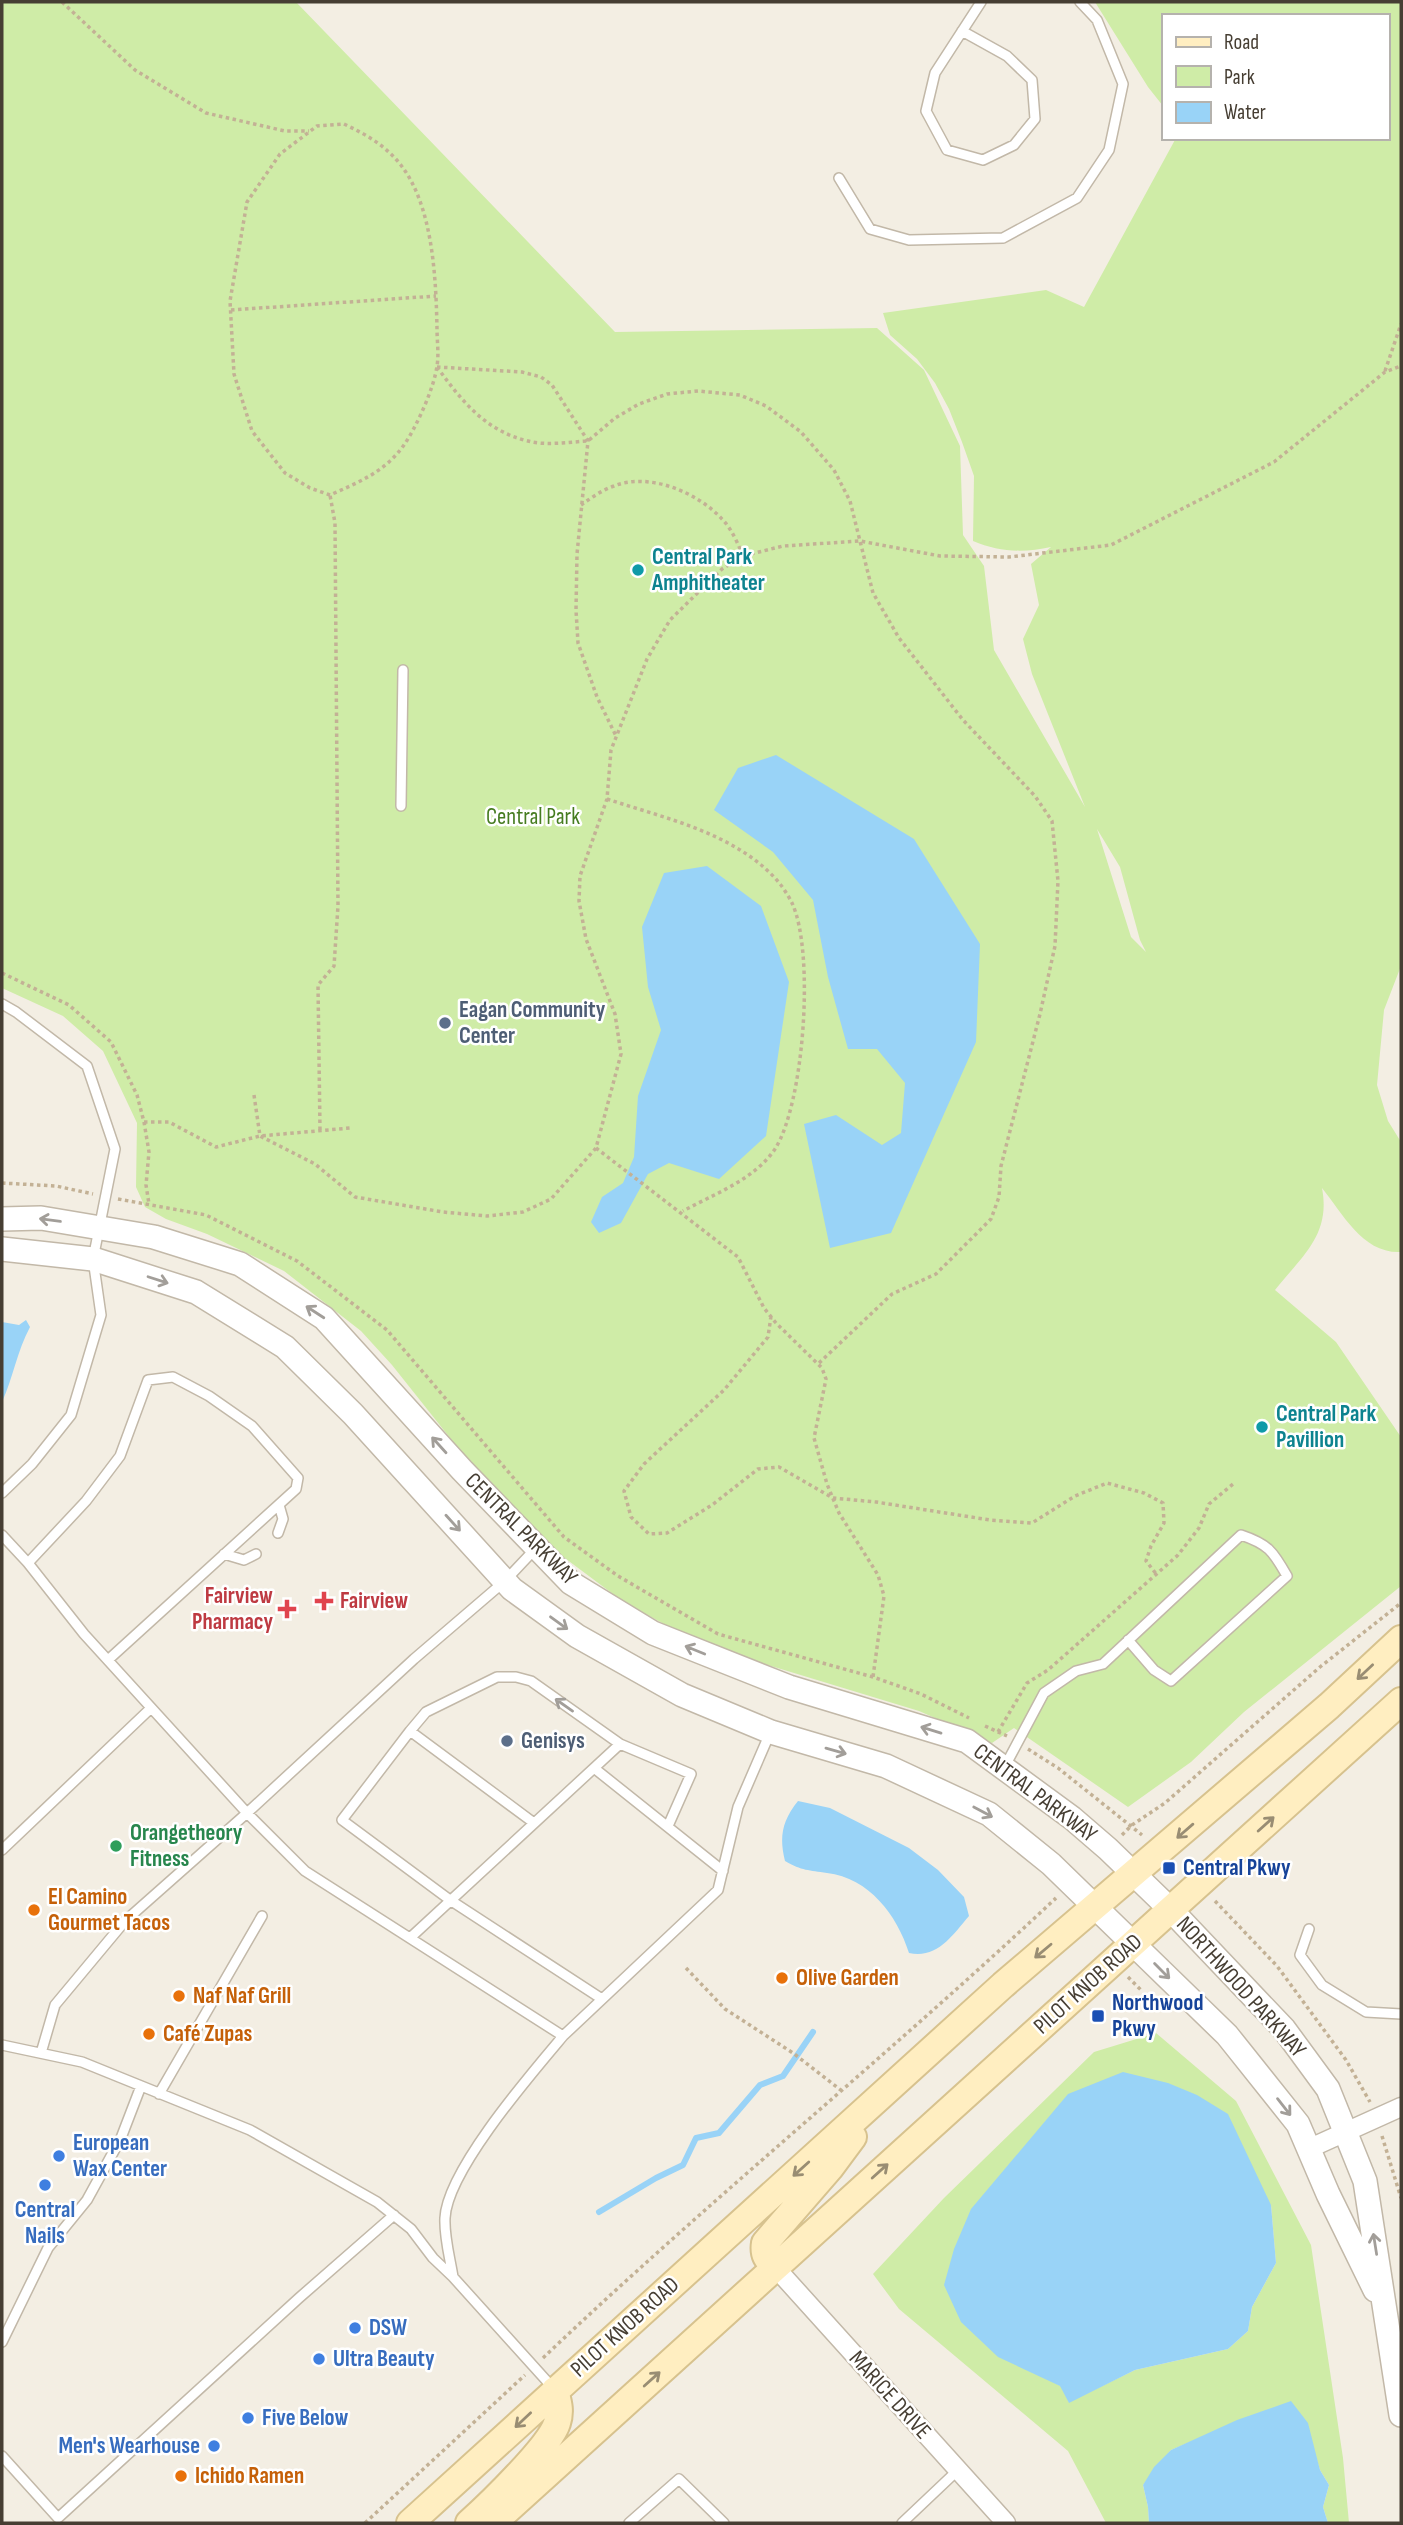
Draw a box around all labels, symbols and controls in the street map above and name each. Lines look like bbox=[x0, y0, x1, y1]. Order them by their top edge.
legend bbox=[1162, 14, 1389, 140]
text: Road bbox=[1224, 30, 1259, 55]
text: Park bbox=[1224, 65, 1255, 90]
text: Water bbox=[1224, 100, 1266, 125]
place label: Central Park Amphitheater bbox=[651, 543, 765, 597]
marker: Central Park Amphitheater bbox=[630, 562, 646, 578]
park label: Central Park bbox=[486, 803, 580, 831]
place label: Eagan Community Center bbox=[459, 996, 606, 1050]
marker: Eagan Community Center bbox=[437, 1015, 453, 1031]
one-way arrow bbox=[40, 1213, 62, 1226]
one-way arrow bbox=[147, 1274, 169, 1287]
one-way arrow bbox=[305, 1305, 325, 1319]
place label: Central Park Pavillion bbox=[1276, 1400, 1377, 1454]
marker: Central Park Pavillion bbox=[1254, 1419, 1270, 1435]
one-way arrow bbox=[431, 1437, 448, 1454]
street label: CENTRAL PARKWAY bbox=[459, 1467, 583, 1591]
one-way arrow bbox=[444, 1514, 460, 1532]
place label: Fairview Pharmacy bbox=[192, 1582, 273, 1636]
place label: Fairview bbox=[340, 1587, 408, 1615]
marker: Fairview bbox=[314, 1591, 334, 1611]
marker: Fairview Pharmacy bbox=[279, 1601, 295, 1617]
one-way arrow bbox=[549, 1616, 568, 1630]
one-way arrow bbox=[684, 1642, 706, 1655]
one-way arrow bbox=[1357, 1664, 1374, 1681]
one-way arrow bbox=[555, 1698, 574, 1712]
one-way arrow bbox=[920, 1723, 942, 1736]
place label: Genisys bbox=[521, 1727, 585, 1755]
marker: Genisys bbox=[499, 1733, 515, 1749]
street label: CENTRAL PARKWAY bbox=[968, 1737, 1103, 1849]
one-way arrow bbox=[825, 1746, 847, 1759]
one-way arrow bbox=[972, 1805, 992, 1819]
one-way arrow bbox=[1257, 1816, 1275, 1832]
place label: Orangetheory Fitness bbox=[130, 1819, 243, 1873]
one-way arrow bbox=[1176, 1823, 1194, 1839]
marker: Orangetheory Fitness bbox=[108, 1838, 124, 1854]
place label: Central Pkwy bbox=[1183, 1854, 1291, 1882]
marker: Central Pkwy bbox=[1161, 1860, 1177, 1876]
place label: El Camino Gourmet Tacos bbox=[48, 1883, 170, 1937]
marker: El Camino Gourmet Tacos bbox=[26, 1902, 42, 1918]
street label: NORTHWOOD PARKWAY bbox=[1170, 1911, 1312, 2064]
street label: PILOT KNOB ROAD bbox=[1028, 1928, 1148, 2040]
one-way arrow bbox=[1035, 1943, 1053, 1959]
one-way arrow bbox=[1153, 1963, 1170, 1980]
place label: Olive Garden bbox=[796, 1964, 899, 1992]
marker: Olive Garden bbox=[774, 1970, 790, 1986]
place label: Naf Naf Grill bbox=[193, 1982, 291, 2010]
marker: Naf Naf Grill bbox=[171, 1988, 187, 2004]
place label: Northwood Pkwy bbox=[1112, 1989, 1203, 2043]
marker: Northwood Pkwy bbox=[1090, 2008, 1106, 2024]
place label: Café Zupas bbox=[163, 2020, 253, 2048]
marker: Café Zupas bbox=[141, 2026, 157, 2042]
one-way arrow bbox=[1277, 2098, 1292, 2116]
place label: European Wax Center bbox=[73, 2129, 167, 2183]
marker: European Wax Center bbox=[51, 2148, 67, 2164]
one-way arrow bbox=[793, 2160, 810, 2177]
one-way arrow bbox=[871, 2163, 888, 2180]
marker: Central Nails bbox=[37, 2177, 53, 2193]
place label: Central Nails bbox=[15, 2196, 75, 2250]
one-way arrow bbox=[1368, 2233, 1381, 2256]
street label: PILOT KNOB ROAD bbox=[565, 2271, 685, 2383]
place label: DSW bbox=[369, 2314, 407, 2342]
marker: DSW bbox=[347, 2320, 363, 2336]
place label: Ultra Beauty bbox=[333, 2345, 435, 2373]
street label: MARICE DRIVE bbox=[843, 2345, 937, 2445]
marker: Ultra Beauty bbox=[311, 2351, 327, 2367]
one-way arrow bbox=[643, 2370, 660, 2387]
place label: Five Below bbox=[262, 2404, 349, 2432]
marker: Five Below bbox=[240, 2410, 256, 2426]
one-way arrow bbox=[515, 2411, 532, 2428]
place label: Men's Wearhouse bbox=[59, 2432, 200, 2460]
marker: Men's Wearhouse bbox=[206, 2438, 222, 2454]
place label: Ichido Ramen bbox=[195, 2462, 304, 2490]
marker: Ichido Ramen bbox=[173, 2468, 189, 2484]

